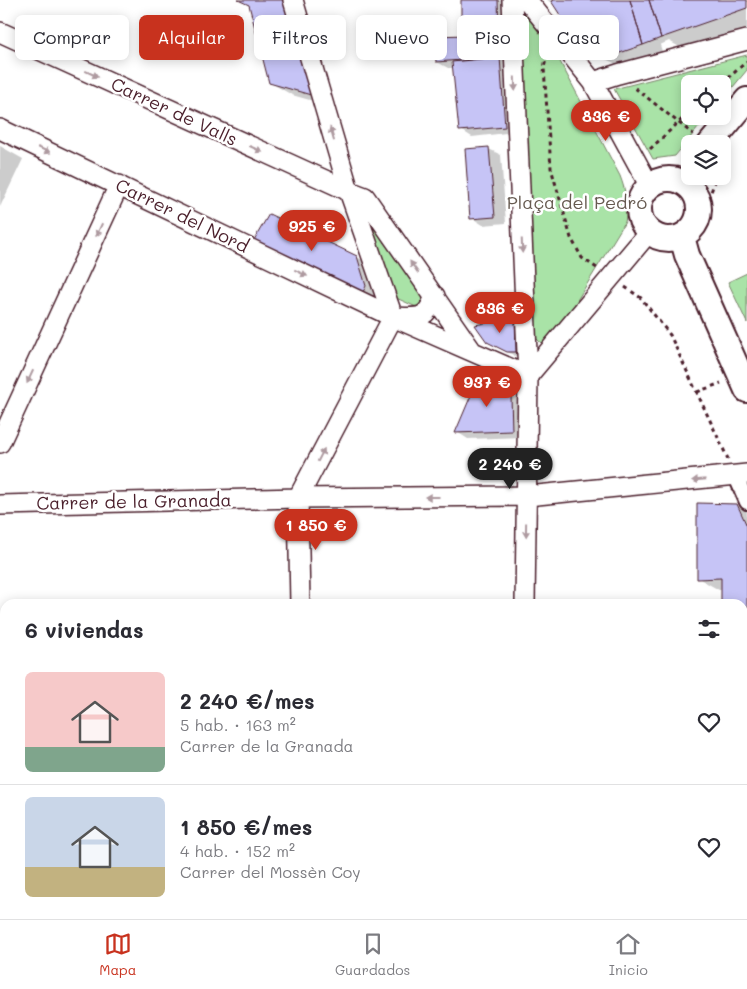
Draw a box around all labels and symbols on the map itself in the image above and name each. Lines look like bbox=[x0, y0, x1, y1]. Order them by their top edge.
one-way arrow bbox=[85, 70, 99, 78]
street label: Carrer de Valls bbox=[107, 71, 242, 151]
one-way arrow bbox=[512, 76, 520, 92]
pin: 836 € bbox=[571, 100, 641, 142]
one-way arrow bbox=[328, 127, 336, 142]
one-way arrow bbox=[249, 145, 263, 153]
one-way arrow bbox=[37, 146, 51, 154]
street label: Carrer del Nord bbox=[112, 172, 253, 258]
park label: Plaça del Pedró bbox=[507, 190, 648, 214]
pin: 925 € bbox=[277, 210, 347, 252]
one-way arrow bbox=[94, 223, 102, 237]
one-way arrow bbox=[519, 238, 527, 254]
one-way arrow bbox=[409, 261, 420, 274]
one-way arrow bbox=[294, 269, 308, 277]
pin: 836 € bbox=[465, 292, 535, 334]
pin: 937 € bbox=[452, 366, 522, 408]
one-way arrow bbox=[26, 370, 34, 384]
one-way arrow bbox=[317, 448, 325, 462]
pin: 2 240 € bbox=[464, 448, 556, 490]
one-way arrow bbox=[690, 476, 706, 484]
street label: Carrer de la Granada bbox=[36, 487, 232, 515]
one-way arrow bbox=[424, 493, 440, 501]
pin: 1 850 € bbox=[270, 508, 362, 551]
one-way arrow bbox=[522, 522, 530, 538]

